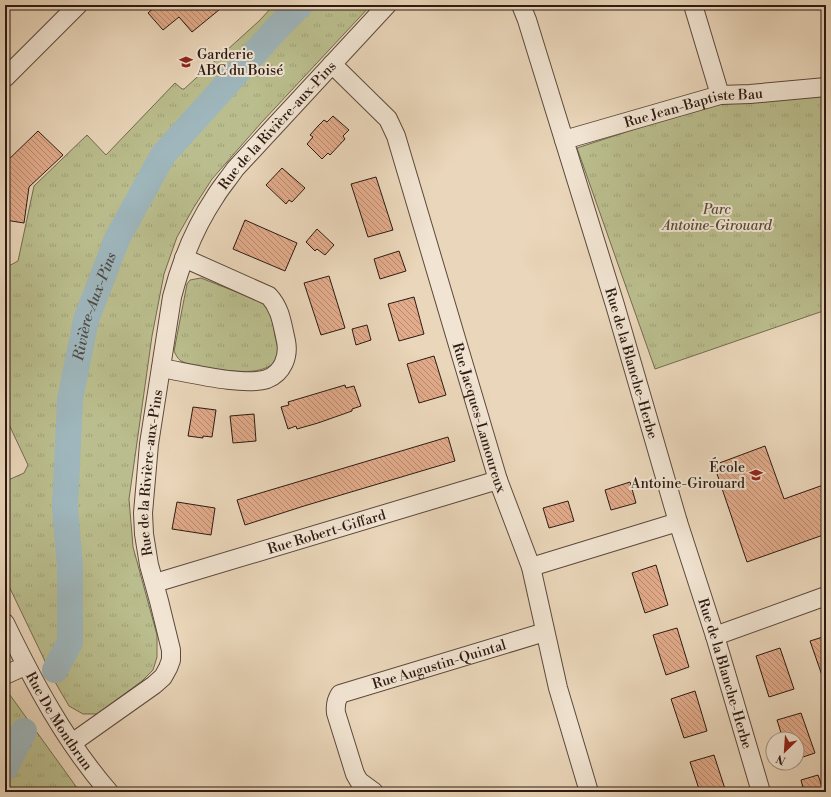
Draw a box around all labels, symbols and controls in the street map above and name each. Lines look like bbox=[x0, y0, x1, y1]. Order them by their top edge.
place label: Garderie ABC du Boisé bbox=[196, 46, 283, 80]
school or university icon: Garderie ABC du Boisé bbox=[178, 54, 194, 70]
street label: Rue de la Rivière-aux-Pins bbox=[215, 58, 341, 194]
street label: Rue Jean-Baptiste Bau bbox=[622, 85, 764, 132]
park label: Parc Antoine-Girouard bbox=[660, 201, 773, 235]
water label: Rivière-Aux-Pins bbox=[69, 249, 121, 363]
street label: Rue de la Blanche-Herbe bbox=[600, 286, 661, 441]
street label: Rue Jacques-Lamoureux bbox=[448, 341, 510, 496]
street label: Rue de la Rivière-aux-Pins bbox=[135, 388, 167, 557]
place label: École Antoine-Girouard bbox=[630, 457, 745, 493]
school or university icon: École Antoine-Girouard bbox=[748, 467, 764, 483]
street label: Rue Robert-Giffard bbox=[266, 506, 388, 559]
street label: Rue de la Blanche-Herbe bbox=[693, 596, 756, 751]
street label: Rue Augustin-Quintal bbox=[370, 636, 508, 694]
street label: Rue De Montbrun bbox=[21, 669, 97, 775]
north arrow bbox=[765, 731, 805, 771]
text: N bbox=[774, 751, 788, 767]

